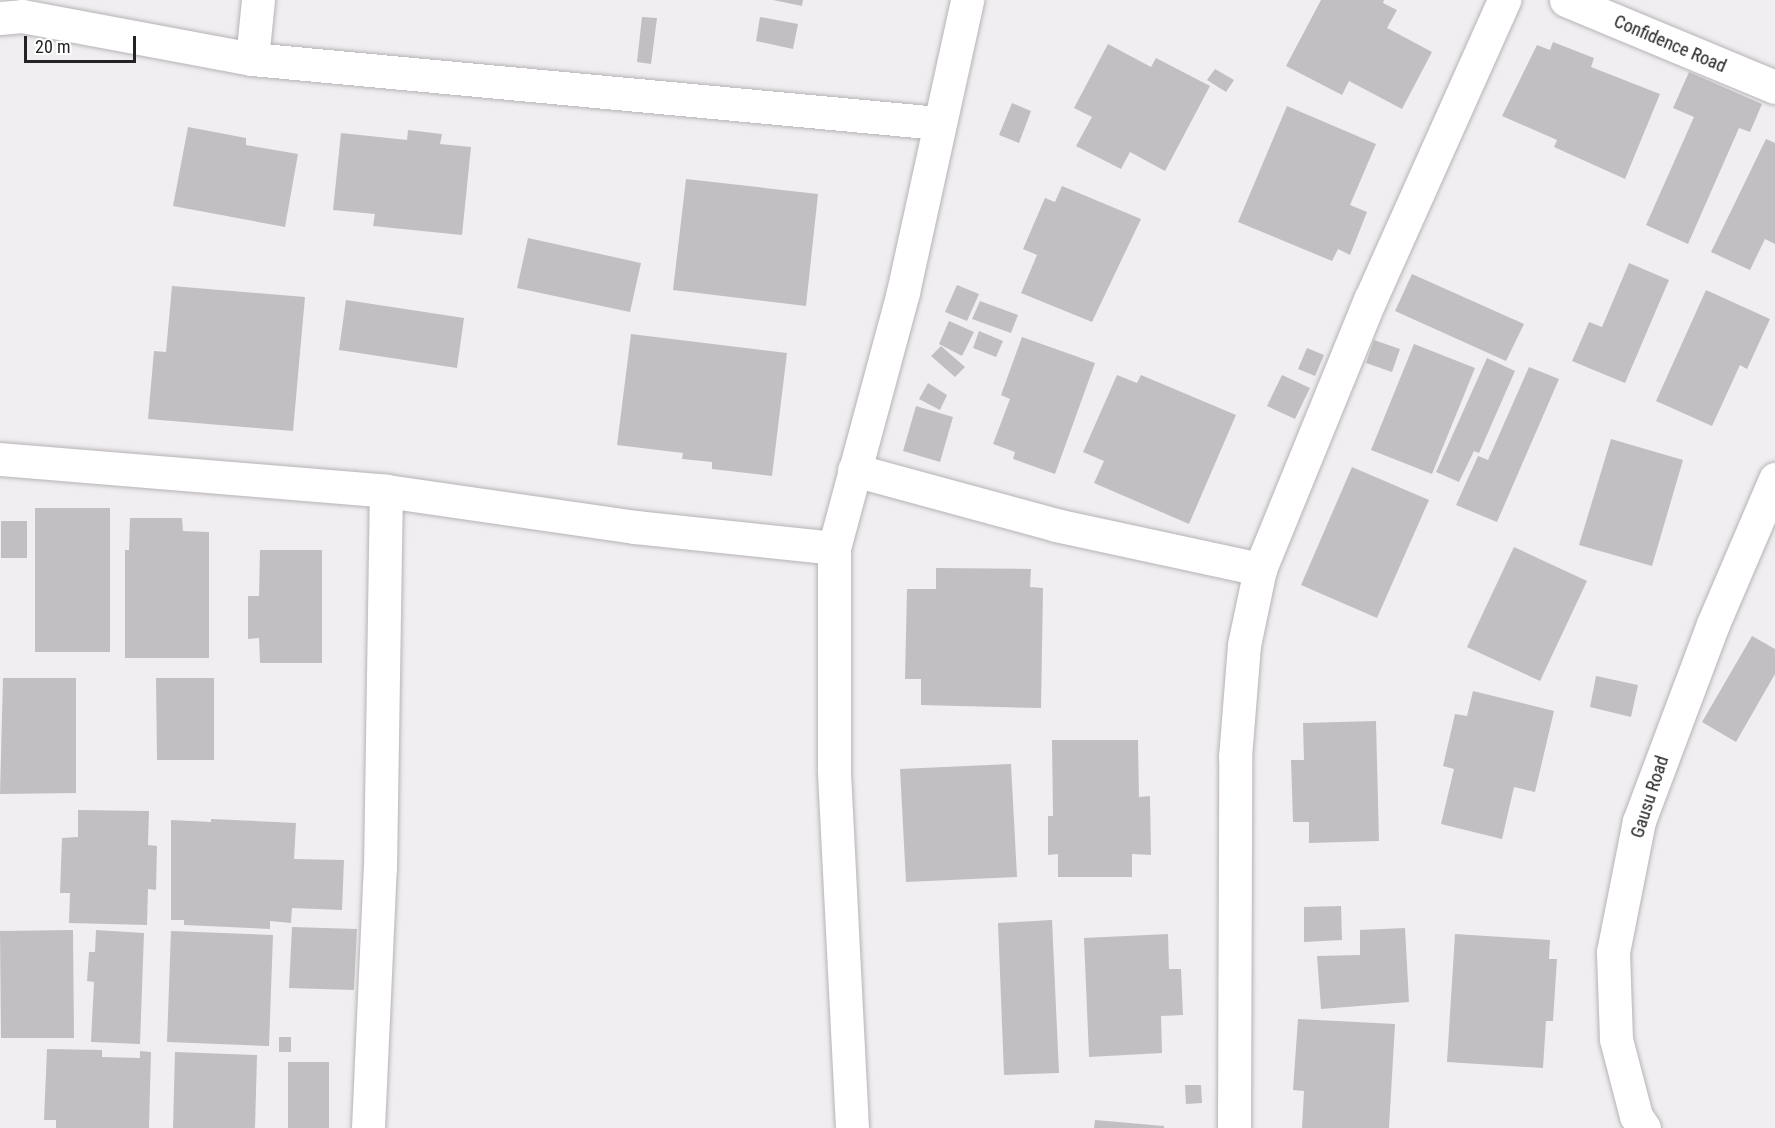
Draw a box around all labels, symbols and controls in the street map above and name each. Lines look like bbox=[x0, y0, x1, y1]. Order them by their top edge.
street label: Confidence Road bbox=[1611, 11, 1729, 77]
scale bar bbox=[27, 24, 140, 62]
text: 20 m bbox=[35, 36, 70, 57]
street label: Gausu Road bbox=[1627, 753, 1673, 841]

